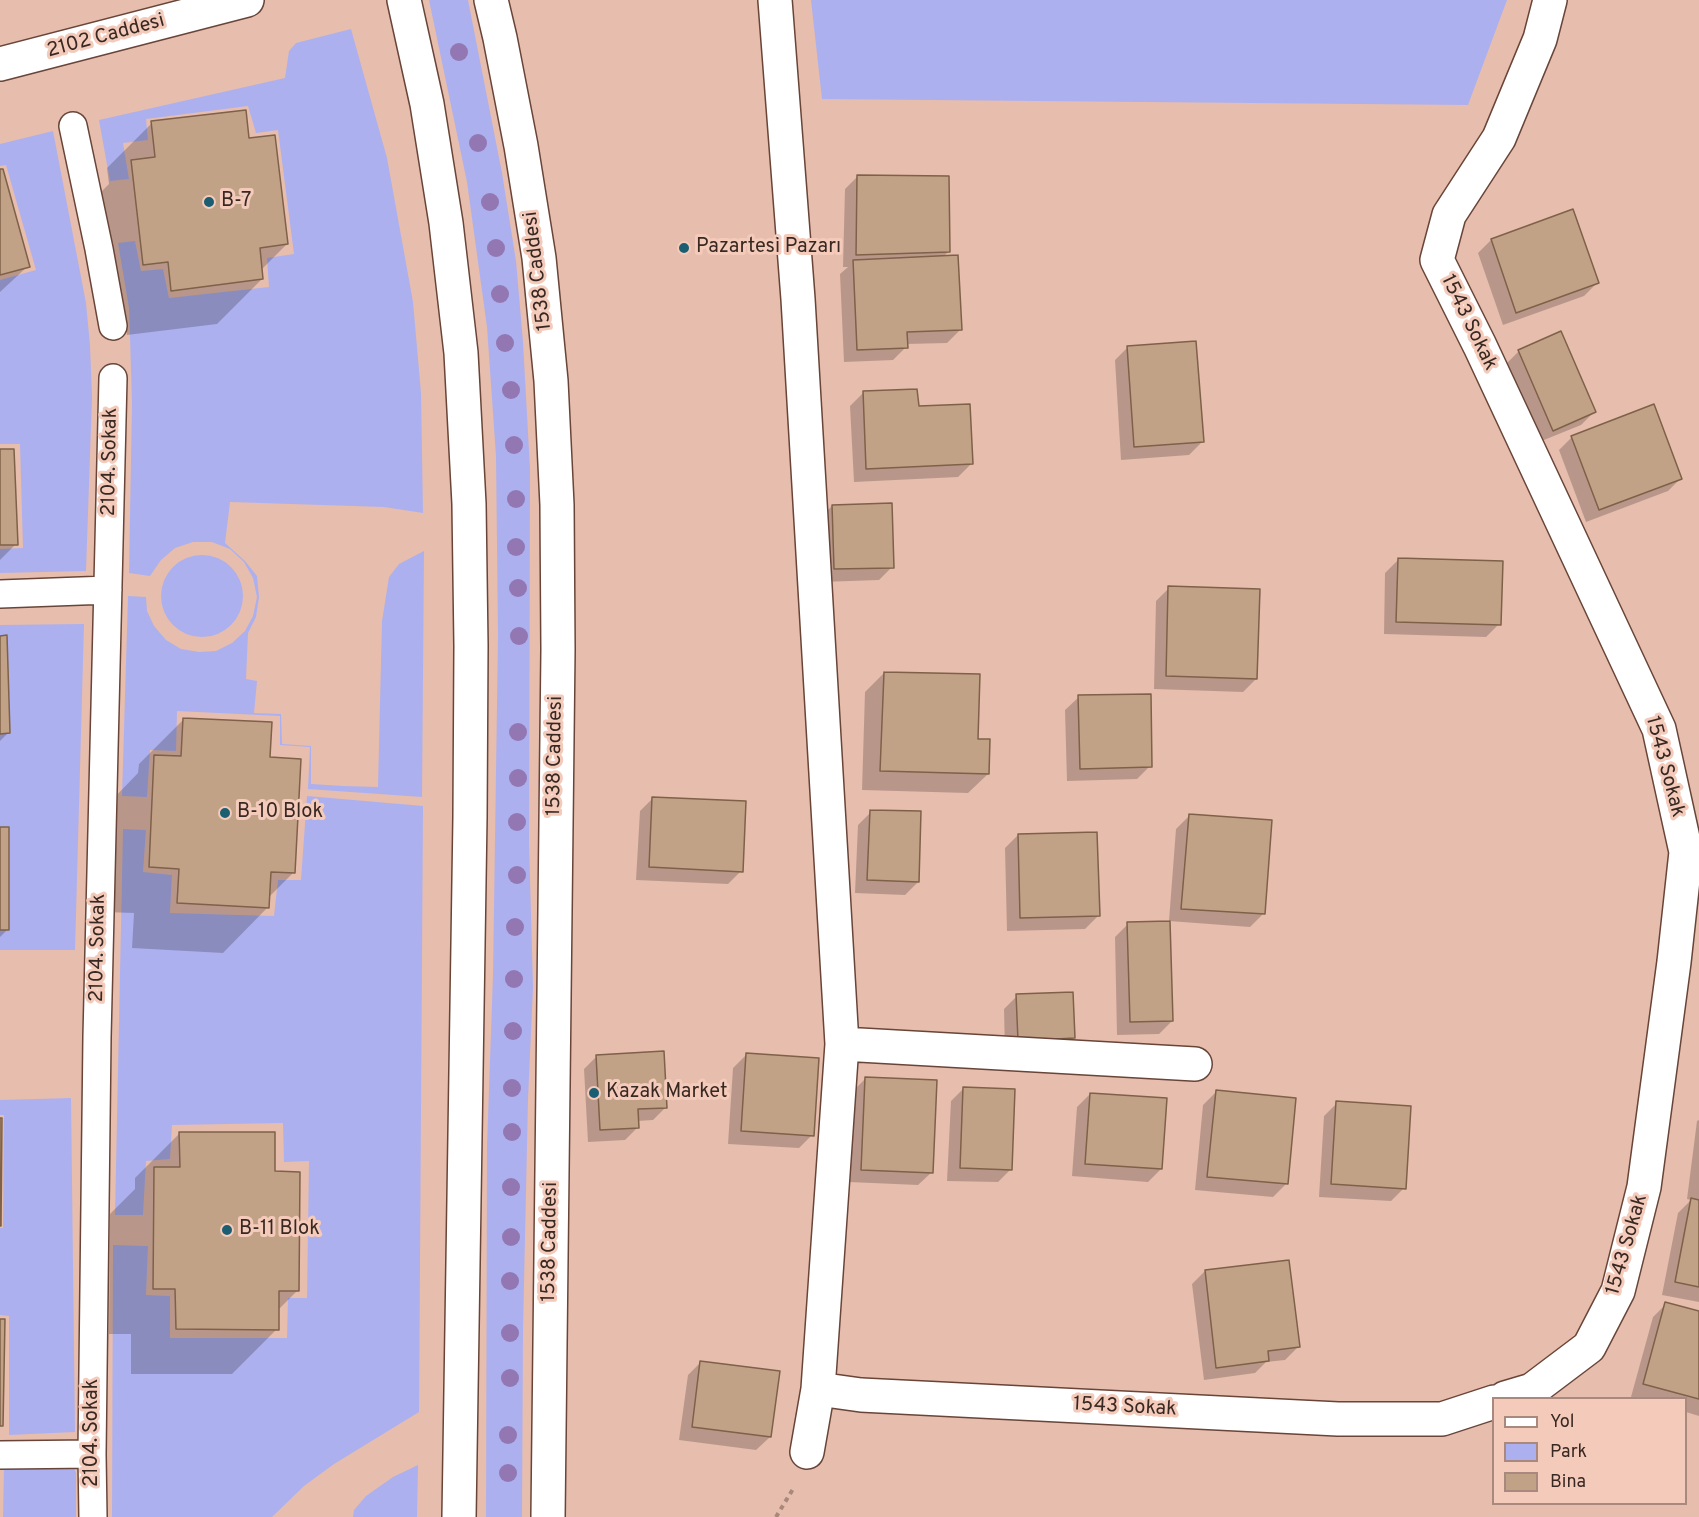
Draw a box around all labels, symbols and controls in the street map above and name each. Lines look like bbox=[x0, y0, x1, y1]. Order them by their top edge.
street label: 2102 Caddesi bbox=[45, 10, 167, 64]
place label: B-7 bbox=[221, 190, 251, 214]
marker: B-7 bbox=[202, 195, 216, 209]
street label: 1538 Caddesi bbox=[520, 210, 558, 332]
place label: Pazartesi Pazarı bbox=[696, 236, 841, 260]
marker: Pazartesi Pazarı bbox=[677, 241, 691, 255]
street label: 1543 Sokak bbox=[1435, 271, 1501, 375]
street label: 2104. Sokak bbox=[98, 408, 124, 516]
street label: 1538 Caddesi bbox=[543, 696, 569, 816]
street label: 1543 Sokak bbox=[1639, 714, 1689, 820]
place label: B-10 Blok bbox=[237, 801, 323, 825]
marker: B-10 Blok bbox=[218, 806, 232, 820]
street label: 2104. Sokak bbox=[86, 894, 112, 1002]
place label: Kazak Market bbox=[606, 1081, 727, 1105]
marker: Kazak Market bbox=[587, 1086, 601, 1100]
street label: 1538 Caddesi bbox=[538, 1182, 564, 1302]
street label: 1543 Sokak bbox=[1602, 1192, 1654, 1298]
place label: B-11 Blok bbox=[239, 1218, 320, 1242]
marker: B-11 Blok bbox=[220, 1223, 234, 1237]
street label: 2104. Sokak bbox=[81, 1379, 105, 1487]
street label: 1543 Sokak bbox=[1073, 1393, 1177, 1423]
legend bbox=[1492, 1397, 1687, 1505]
text: Yol bbox=[1550, 1411, 1575, 1434]
text: Park bbox=[1550, 1441, 1587, 1464]
text: Bina bbox=[1550, 1471, 1586, 1494]

